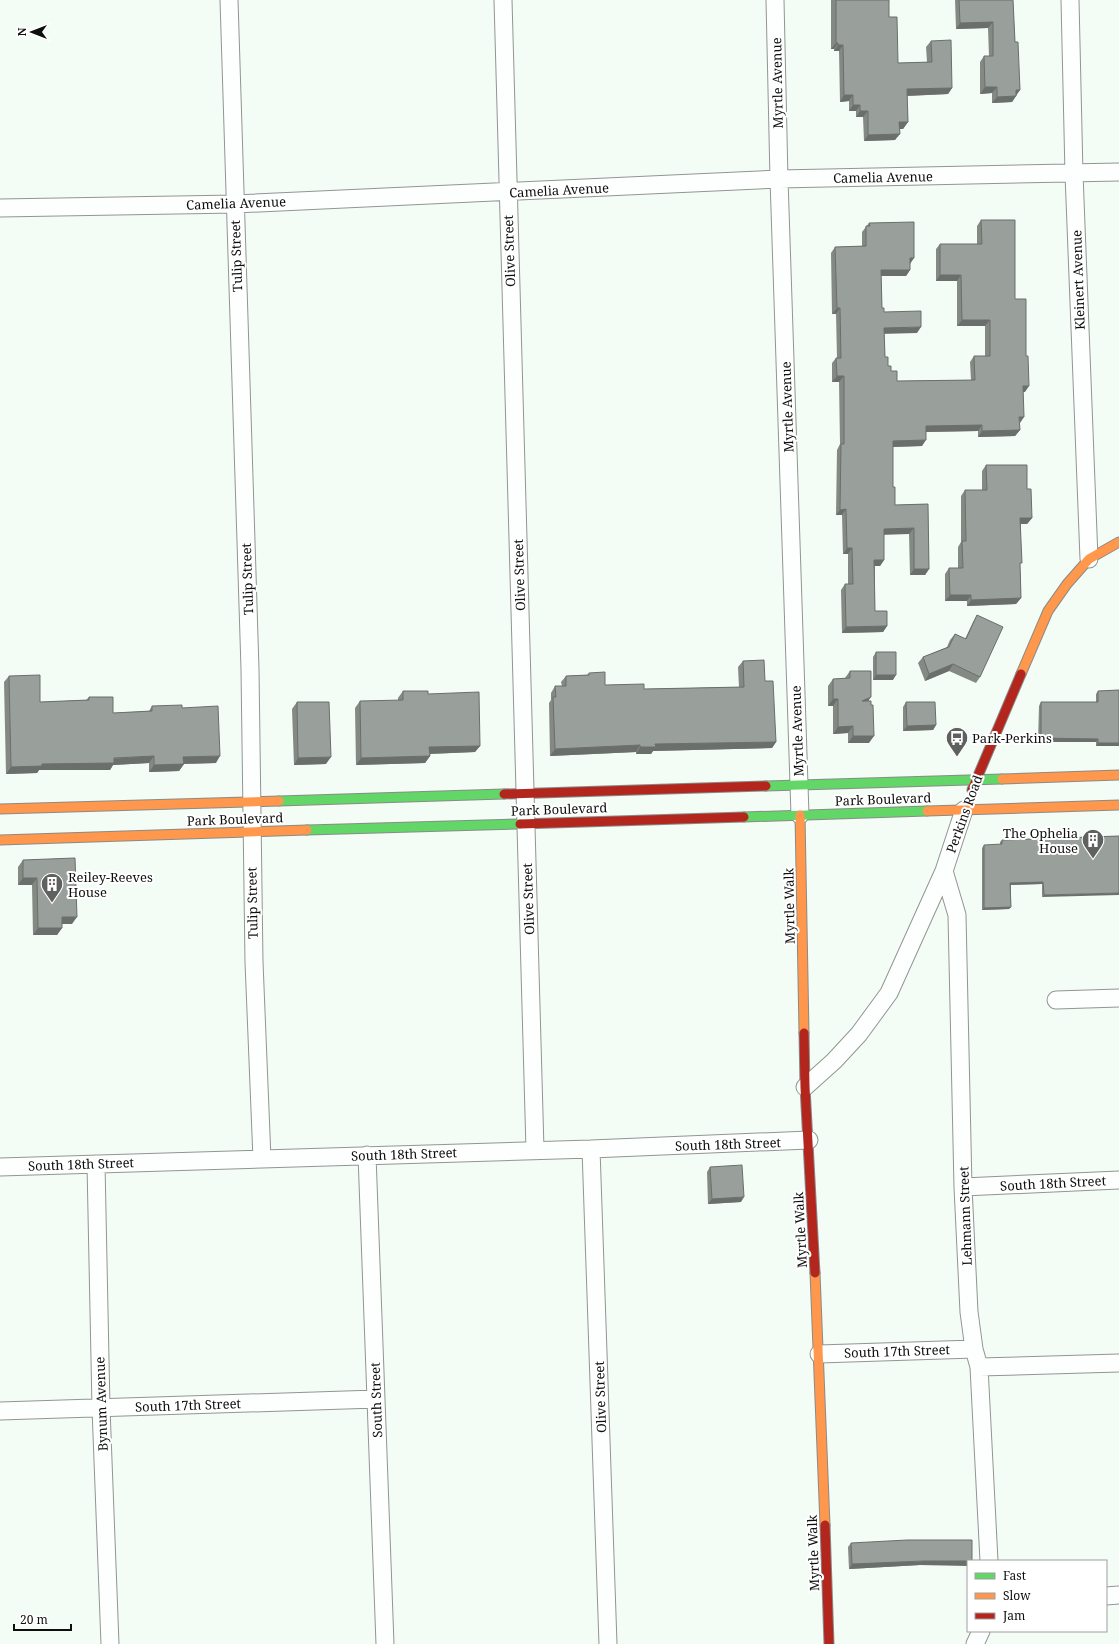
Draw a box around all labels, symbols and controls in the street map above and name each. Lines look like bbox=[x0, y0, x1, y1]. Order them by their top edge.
north arrow bbox=[12, 12, 52, 52]
text: N bbox=[14, 27, 29, 36]
street label: Myrtle Avenue bbox=[767, 37, 787, 129]
street label: Camelia Avenue bbox=[833, 167, 933, 187]
street label: Camelia Avenue bbox=[509, 178, 609, 202]
street label: Camelia Avenue bbox=[186, 192, 286, 214]
street label: Olive Street bbox=[499, 214, 519, 287]
street label: Tulip Street bbox=[226, 219, 246, 292]
street label: Kleinert Avenue bbox=[1067, 230, 1089, 330]
street label: Myrtle Avenue bbox=[776, 361, 798, 453]
street label: Olive Street bbox=[509, 538, 529, 611]
street label: Tulip Street bbox=[237, 542, 257, 615]
street label: Myrtle Avenue bbox=[786, 685, 808, 777]
bus stop icon: Park-Perkins bbox=[944, 725, 970, 758]
place label: Park-Perkins bbox=[972, 729, 1052, 747]
street label: Perkins Road bbox=[942, 773, 986, 855]
street label: Park Boulevard bbox=[834, 788, 932, 810]
street label: Park Boulevard bbox=[510, 798, 608, 820]
street label: Park Boulevard bbox=[186, 808, 284, 830]
place label: The Ophelia House bbox=[1003, 824, 1078, 857]
building icon: The Ophelia House bbox=[1080, 827, 1106, 860]
street label: Olive Street bbox=[518, 862, 538, 935]
street label: Tulip Street bbox=[242, 866, 262, 939]
street label: Myrtle Walk bbox=[779, 867, 799, 944]
place label: Reiley-Reeves House bbox=[68, 868, 153, 901]
building icon: Reiley-Reeves House bbox=[39, 871, 65, 904]
street label: South 18th Street bbox=[675, 1133, 782, 1155]
street label: South 18th Street bbox=[351, 1143, 458, 1165]
street label: South 18th Street bbox=[28, 1153, 135, 1175]
street label: Lehmann Street bbox=[954, 1166, 976, 1266]
street label: South 18th Street bbox=[1000, 1171, 1107, 1195]
street label: Myrtle Walk bbox=[789, 1191, 811, 1269]
street label: South 17th Street bbox=[844, 1340, 951, 1362]
street label: Bynum Avenue bbox=[90, 1356, 112, 1451]
street label: Olive Street bbox=[590, 1360, 610, 1433]
street label: South Street bbox=[366, 1362, 386, 1438]
street label: South 17th Street bbox=[135, 1394, 242, 1416]
street label: Myrtle Walk bbox=[803, 1514, 823, 1591]
legend bbox=[967, 1560, 1107, 1632]
text: Fast bbox=[1003, 1567, 1026, 1584]
text: Slow bbox=[1003, 1587, 1031, 1604]
scale bar bbox=[14, 1606, 71, 1632]
text: Jam bbox=[1002, 1607, 1025, 1624]
text: 20 m bbox=[20, 1611, 48, 1628]

